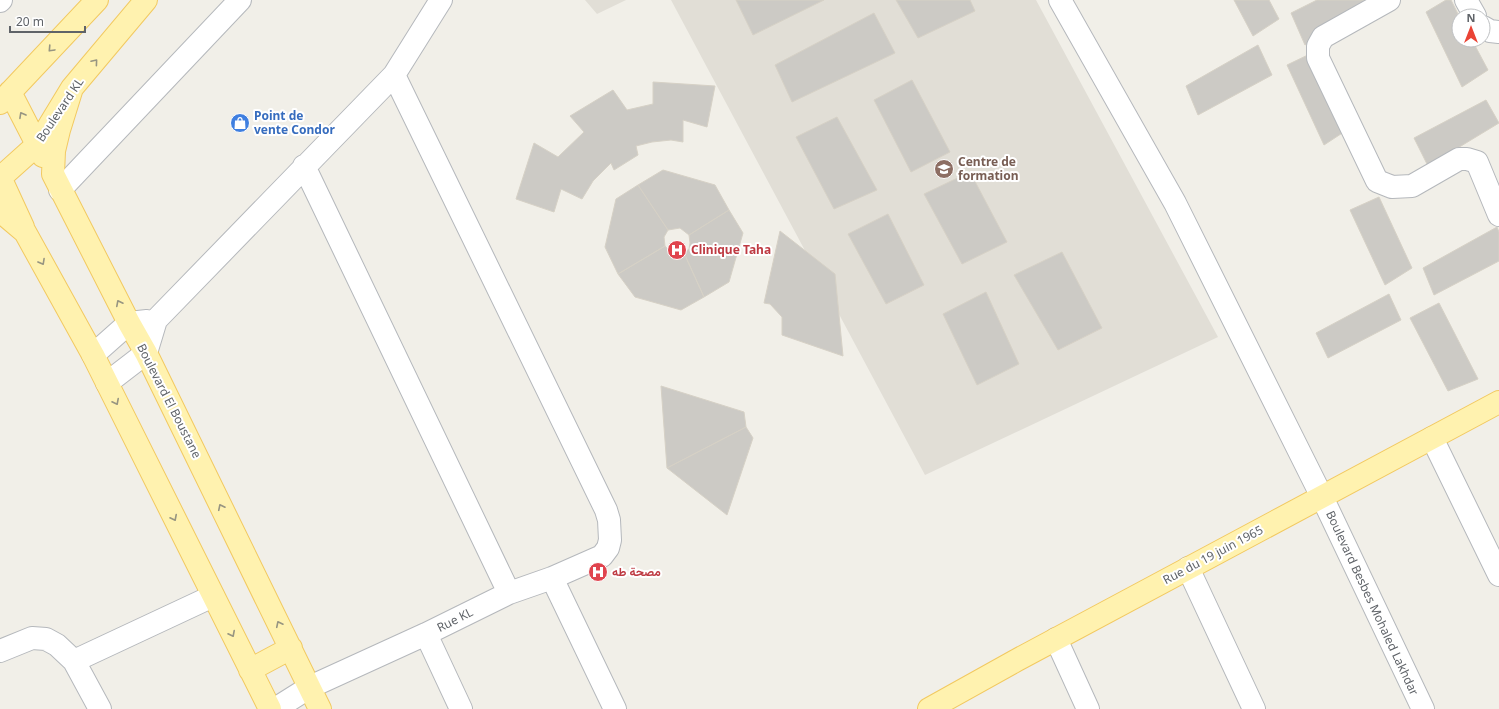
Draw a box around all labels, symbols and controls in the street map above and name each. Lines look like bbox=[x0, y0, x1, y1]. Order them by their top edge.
scale bar bbox=[10, 8, 85, 34]
north arrow bbox=[1451, 8, 1491, 48]
text: N bbox=[1467, 10, 1475, 25]
text: 20 m bbox=[16, 13, 44, 30]
one-way arrow bbox=[48, 44, 56, 52]
one-way arrow bbox=[90, 59, 97, 66]
street label: Boulevard KL bbox=[32, 74, 87, 145]
place label: Point de vente Condor bbox=[254, 107, 335, 138]
one-way arrow bbox=[19, 112, 27, 119]
shop icon: Point de vente Condor bbox=[229, 112, 251, 134]
place label: Centre de formation bbox=[958, 153, 1019, 184]
school or university icon: Centre de formation bbox=[933, 158, 955, 180]
hospital icon: Clinique Taha bbox=[666, 239, 688, 261]
place label: Clinique Taha bbox=[691, 241, 771, 258]
one-way arrow bbox=[37, 258, 44, 265]
one-way arrow bbox=[116, 300, 123, 308]
street label: Boulevard El Boustane bbox=[133, 341, 206, 461]
one-way arrow bbox=[111, 397, 119, 405]
one-way arrow bbox=[219, 504, 226, 511]
street label: Boulevard Besbes Mohaled Lakhdar bbox=[1322, 508, 1423, 698]
one-way arrow bbox=[169, 514, 177, 521]
street label: Rue du 19 juin 1965 bbox=[1160, 521, 1266, 588]
hospital icon: مصحة طه bbox=[587, 561, 609, 583]
place label: مصحة طه bbox=[612, 563, 661, 580]
street label: Rue KL bbox=[434, 603, 476, 636]
one-way arrow bbox=[276, 620, 284, 628]
one-way arrow bbox=[227, 630, 235, 637]

